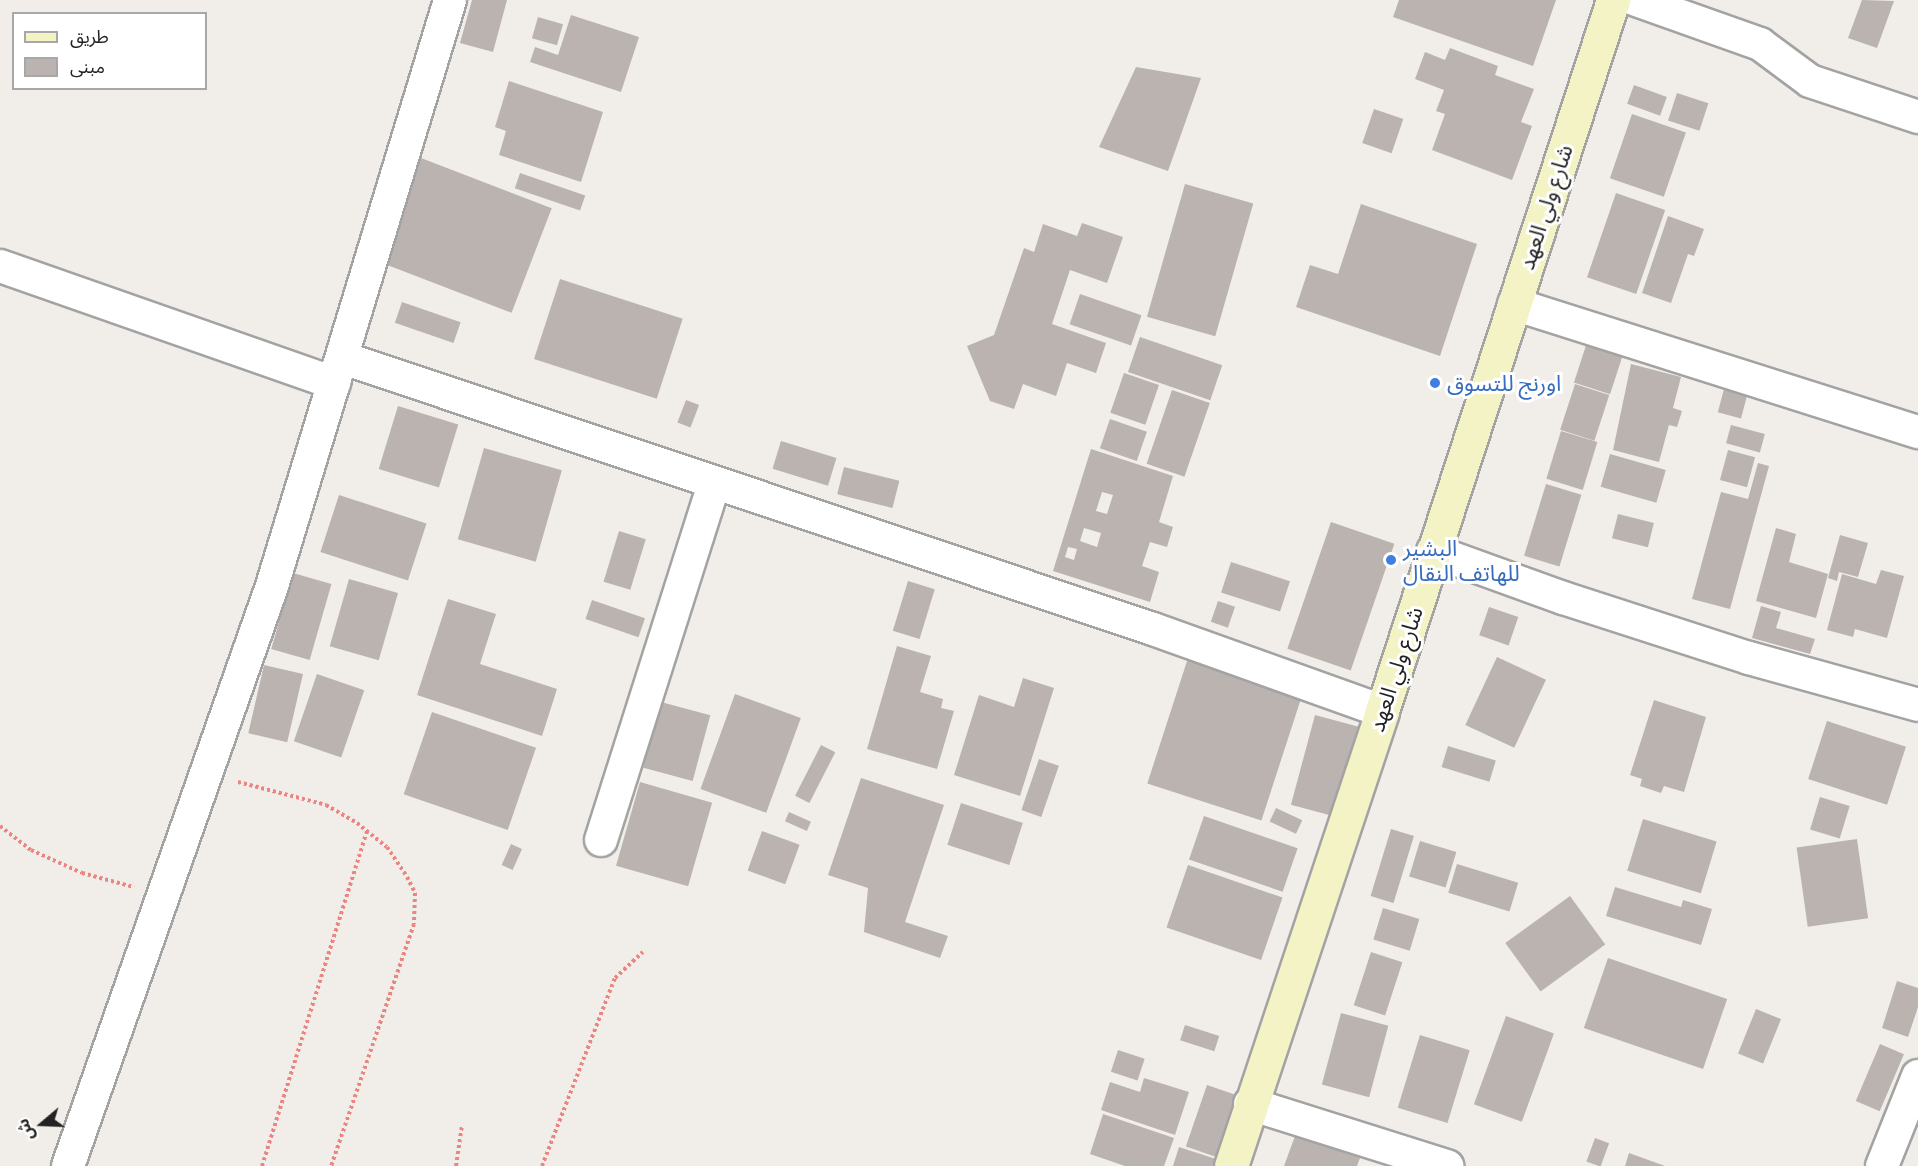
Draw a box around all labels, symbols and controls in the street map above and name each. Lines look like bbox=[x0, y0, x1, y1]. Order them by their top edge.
legend bbox=[12, 12, 207, 90]
text: طريق bbox=[70, 25, 109, 47]
text: مبنى bbox=[70, 55, 105, 77]
street label: شارع ولي العهد bbox=[1512, 141, 1578, 273]
place label: اورنج للتسوق bbox=[1447, 370, 1561, 396]
marker: اورنج للتسوق bbox=[1428, 376, 1442, 390]
place label: البشير للهاتف النقال bbox=[1403, 534, 1520, 586]
marker: البشير للهاتف النقال bbox=[1384, 553, 1398, 567]
street label: شارع ولي العهد bbox=[1362, 603, 1428, 735]
north arrow bbox=[12, 1094, 72, 1154]
text: ش bbox=[12, 1117, 37, 1143]

